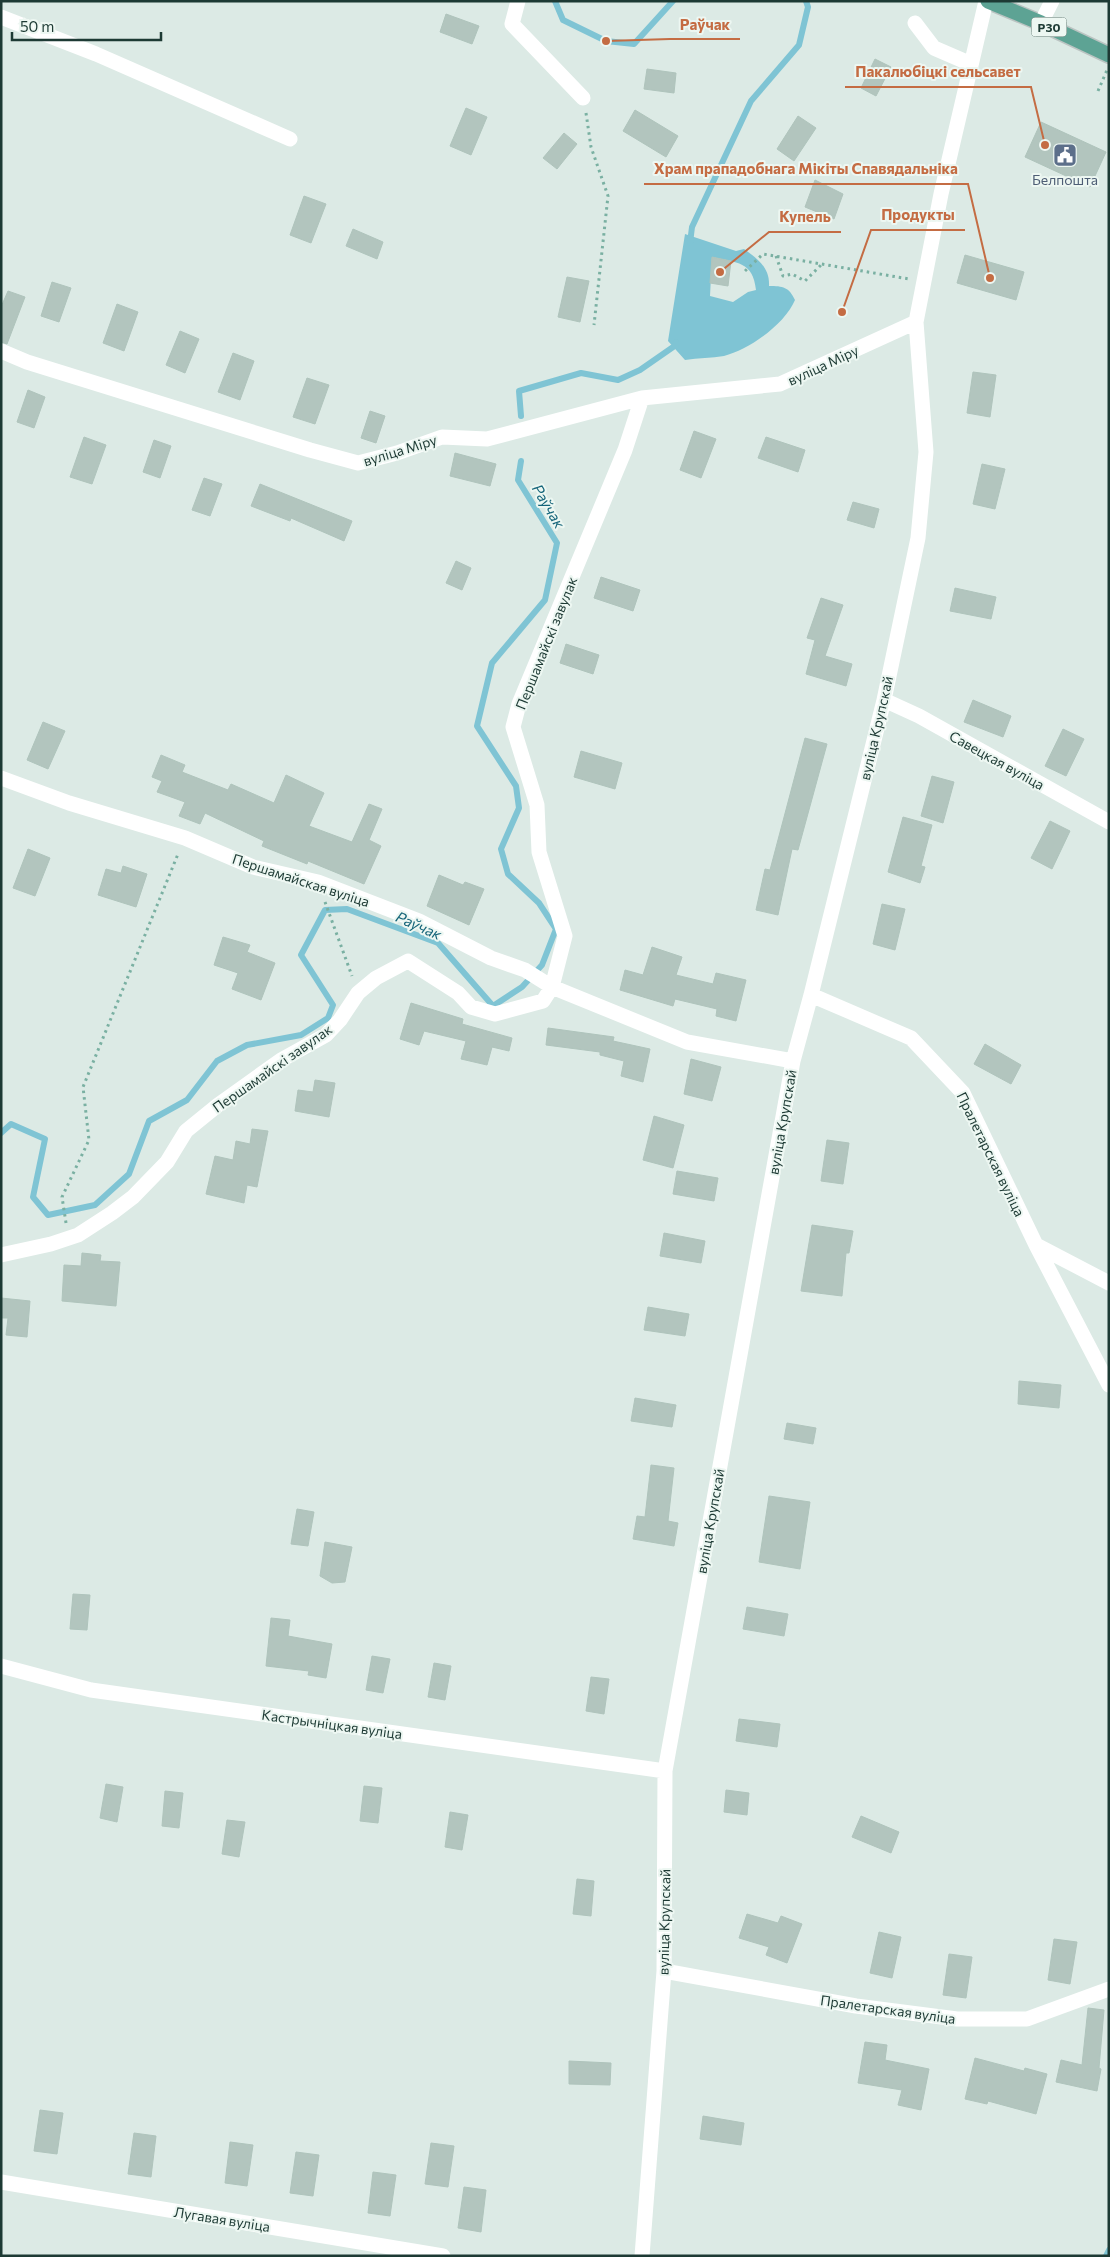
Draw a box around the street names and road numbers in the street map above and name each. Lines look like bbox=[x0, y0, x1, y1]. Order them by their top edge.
road number: Р30 bbox=[1032, 18, 1066, 36]
street label: вуліца Міру bbox=[785, 341, 861, 389]
street label: вуліца Міру bbox=[361, 431, 439, 469]
street label: Першамайскі завулак bbox=[512, 574, 581, 712]
street label: вуліца Крупскай bbox=[856, 674, 896, 782]
street label: Савецкая вуліца bbox=[947, 727, 1047, 793]
street label: Першамайская вуліца bbox=[230, 850, 372, 910]
street label: Першамайскі завулак bbox=[209, 1020, 335, 1116]
street label: вуліца Крупскай bbox=[764, 1068, 800, 1176]
street label: Пралетарская вуліца bbox=[953, 1089, 1029, 1219]
street label: вуліца Крупскай bbox=[692, 1467, 728, 1575]
street label: Кастрычніцкая вуліца bbox=[261, 1706, 403, 1742]
street label: вуліца Крупскай bbox=[655, 1869, 673, 1975]
street label: Пралетарская вуліца bbox=[819, 1991, 957, 2027]
street label: Лугавая вуліца bbox=[173, 2203, 271, 2235]

